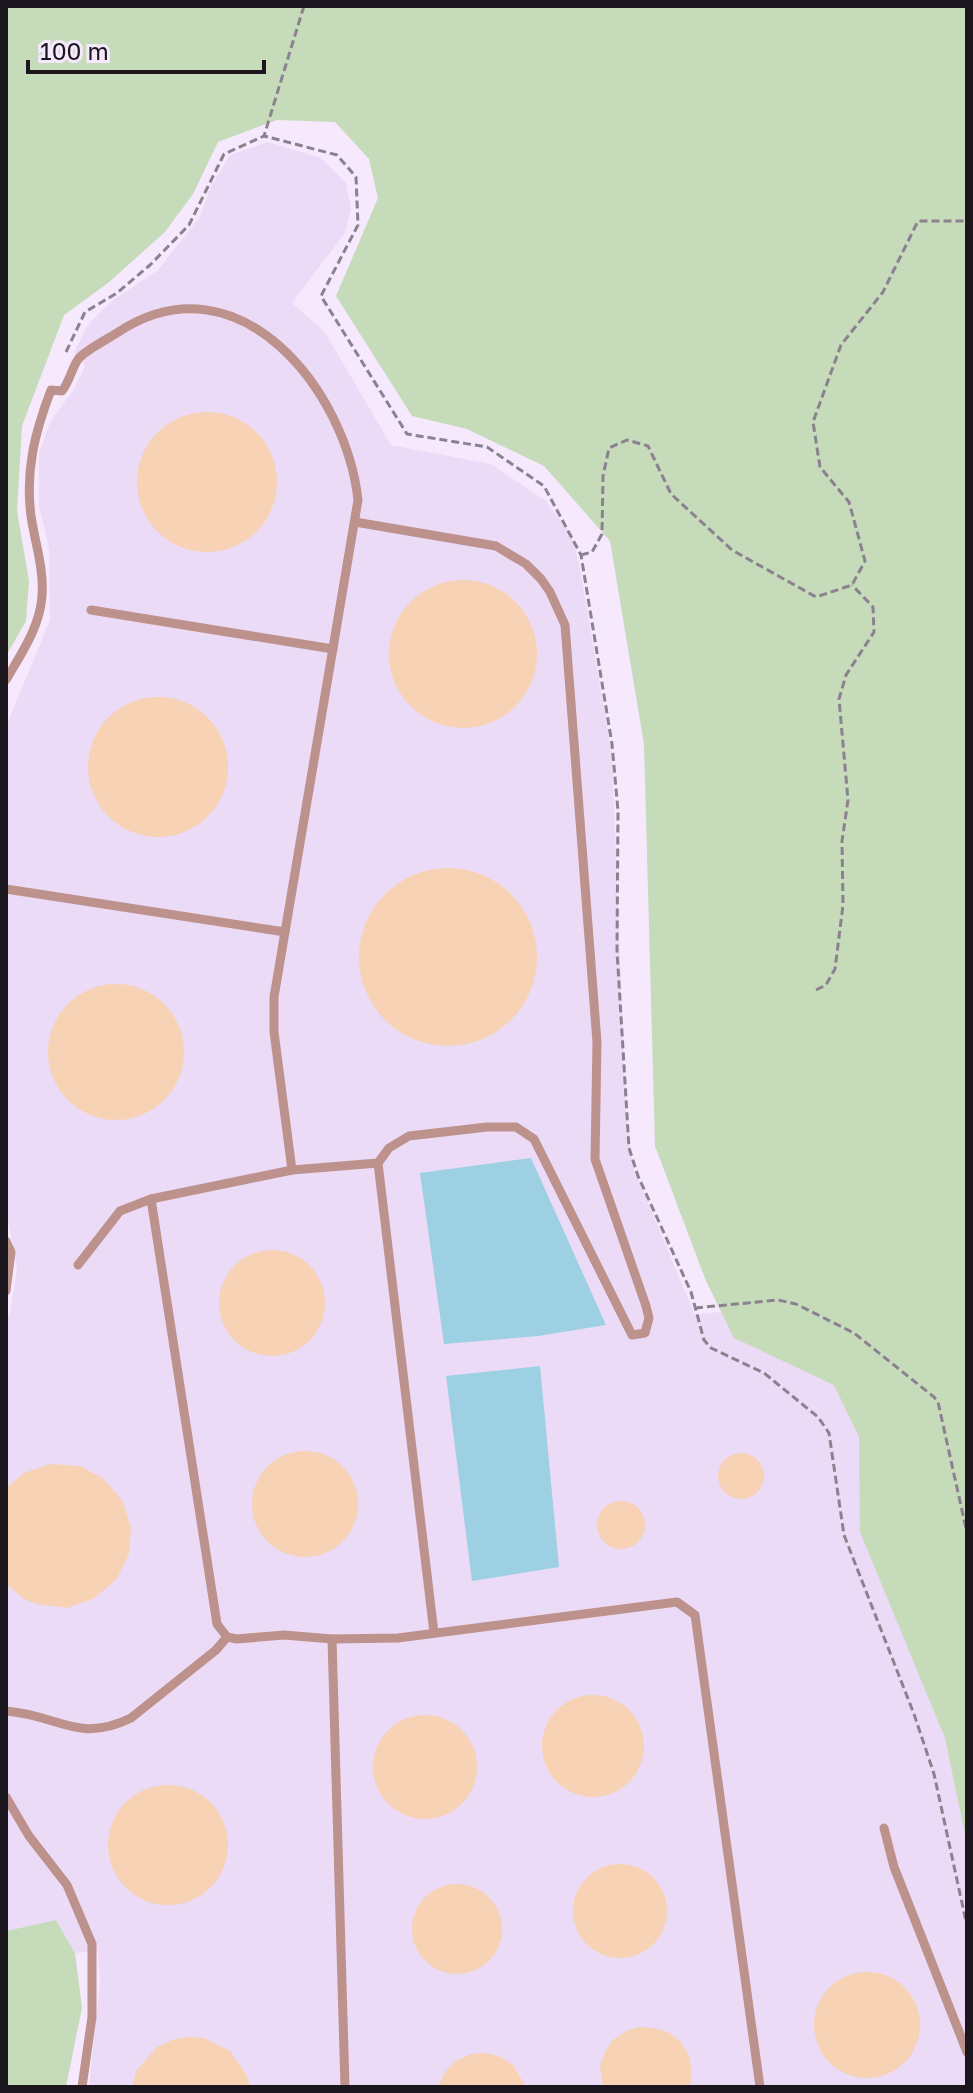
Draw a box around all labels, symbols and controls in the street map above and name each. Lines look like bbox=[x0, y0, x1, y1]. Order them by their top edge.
scale bar bbox=[28, 24, 264, 74]
text: 100 m bbox=[40, 36, 109, 65]

